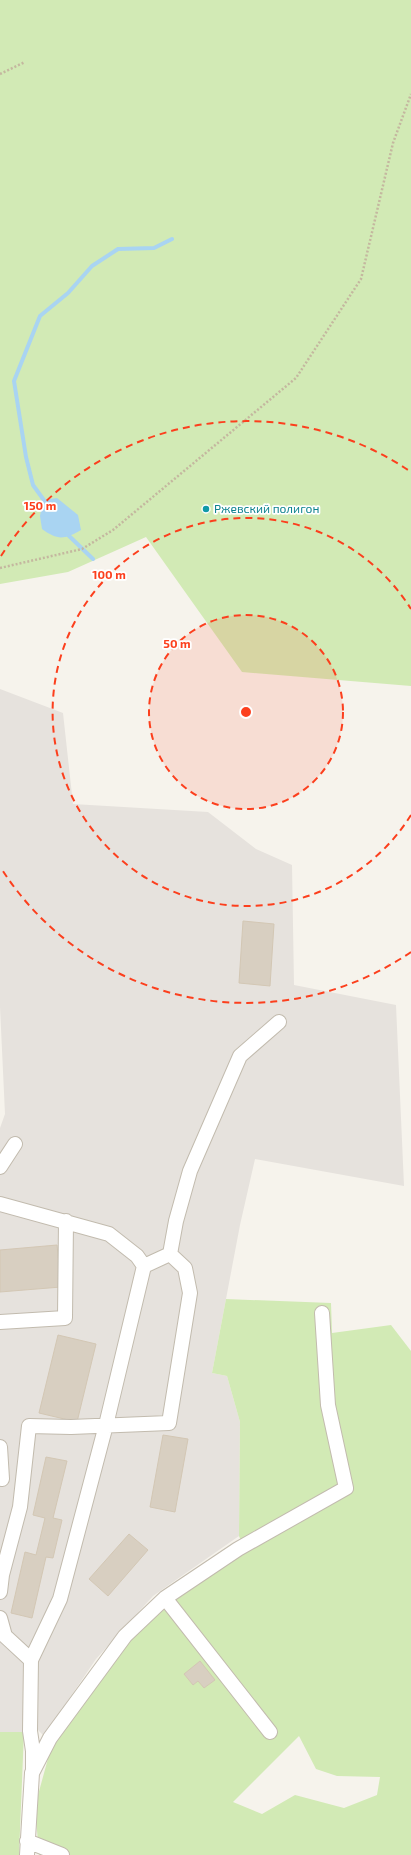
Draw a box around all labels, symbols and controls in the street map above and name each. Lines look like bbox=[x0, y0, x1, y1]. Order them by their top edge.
text: 150 m bbox=[24, 498, 56, 512]
place label: Ржевский полигон bbox=[214, 501, 319, 515]
marker: Ржевский полигон bbox=[201, 504, 211, 514]
text: 100 m bbox=[92, 567, 126, 581]
text: 50 m bbox=[163, 636, 191, 650]
centre of rings bbox=[239, 705, 253, 719]

